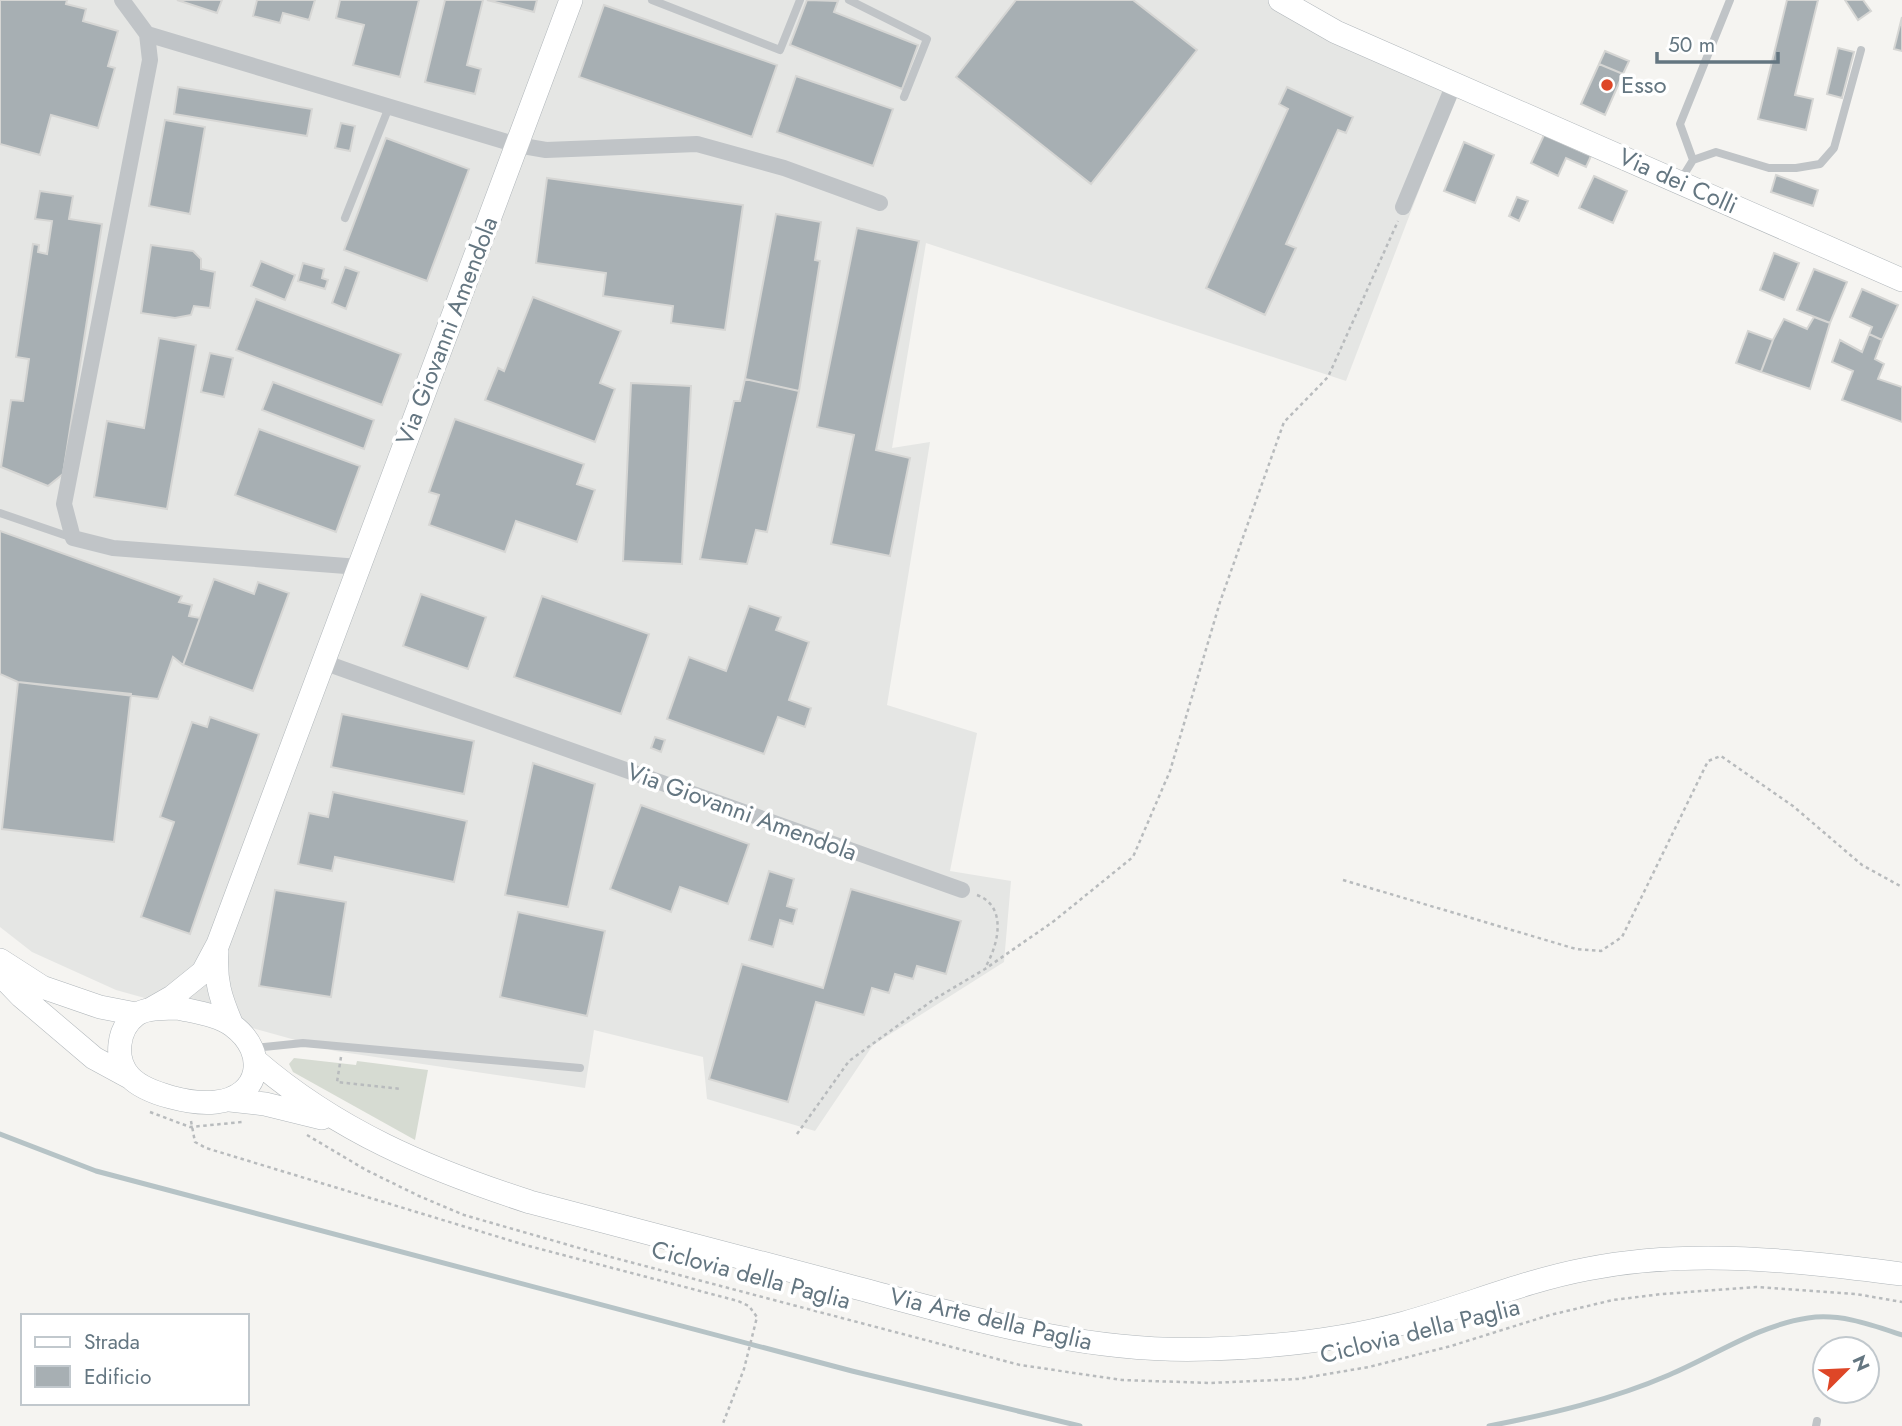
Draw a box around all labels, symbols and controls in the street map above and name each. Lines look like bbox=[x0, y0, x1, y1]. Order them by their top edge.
scale bar bbox=[1657, 21, 1778, 65]
text: 50 m bbox=[1668, 30, 1715, 60]
place label: Esso bbox=[1621, 67, 1667, 102]
marker: Esso bbox=[1599, 77, 1615, 93]
street label: Via dei Colli bbox=[1613, 139, 1743, 222]
street label: Via Giovanni Amendola bbox=[387, 211, 506, 450]
street label: Via Giovanni Amendola bbox=[622, 754, 862, 869]
street label: Ciclovia della Paglia bbox=[648, 1231, 855, 1318]
street label: Via Arte della Paglia bbox=[886, 1278, 1096, 1359]
street label: Ciclovia della Paglia bbox=[1316, 1289, 1523, 1372]
legend bbox=[21, 1314, 248, 1405]
text: Strada bbox=[84, 1327, 140, 1357]
north arrow bbox=[1811, 1335, 1881, 1405]
text: N bbox=[1846, 1351, 1876, 1376]
text: Edificio bbox=[84, 1362, 151, 1392]

